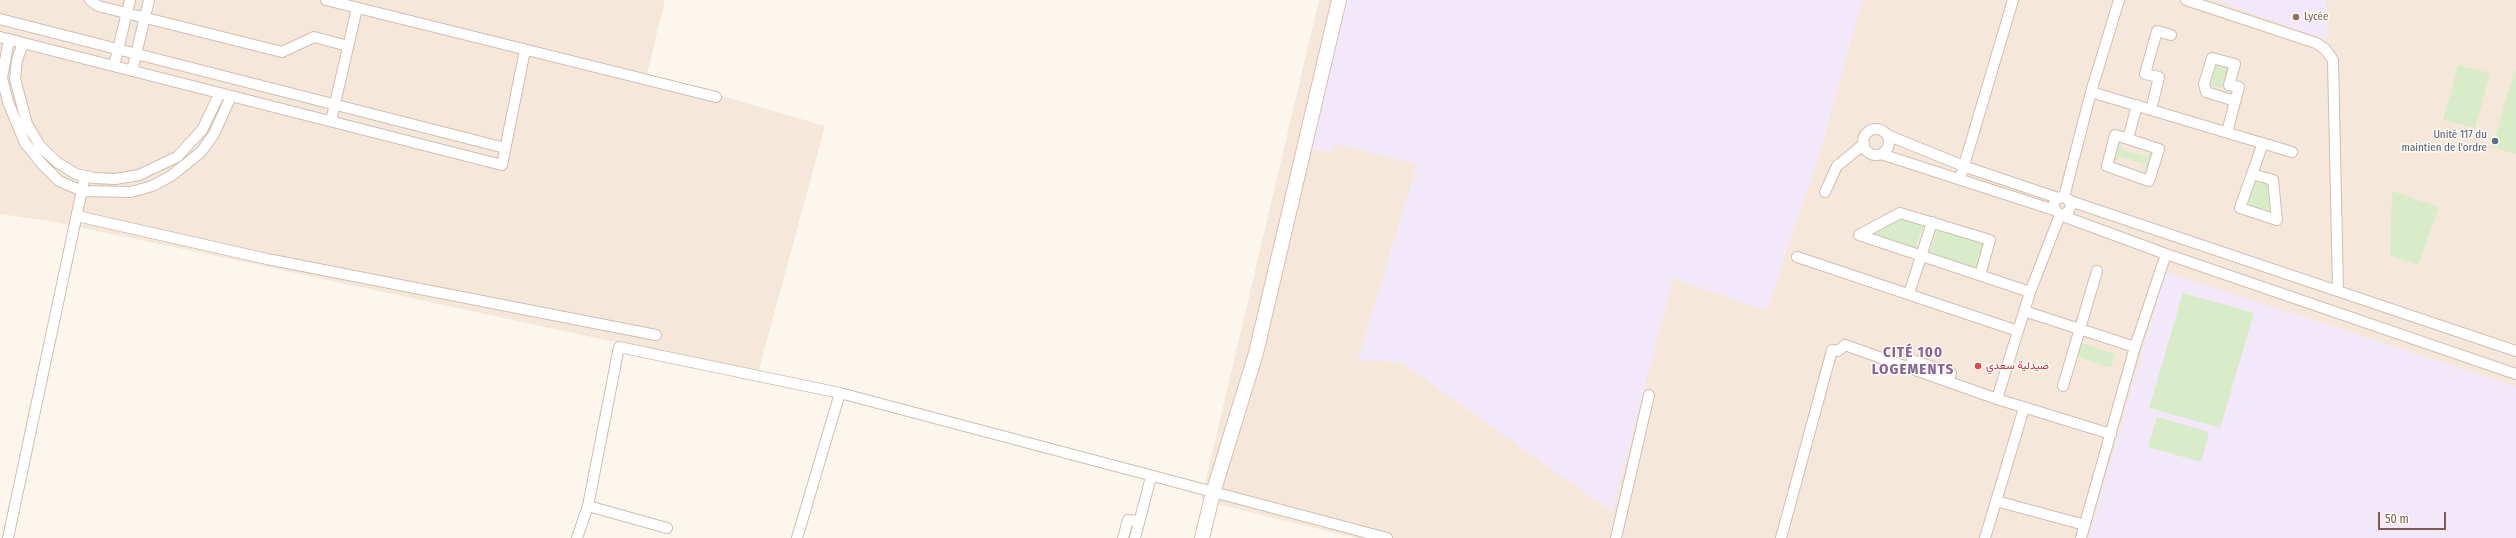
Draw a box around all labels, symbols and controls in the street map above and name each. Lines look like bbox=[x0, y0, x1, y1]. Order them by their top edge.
place label: Lycée bbox=[2304, 10, 2328, 24]
marker: Lycée bbox=[2291, 12, 2301, 22]
place label: Unité 117 du maintien de l'ordre bbox=[2401, 128, 2487, 154]
marker: Unité 117 du maintien de l'ordre bbox=[2490, 136, 2500, 146]
district label: CITÉ 100 LOGEMENTS bbox=[1872, 344, 1954, 379]
place label: صيدلية سعدي bbox=[1986, 359, 2049, 373]
marker: صيدلية سعدي bbox=[1973, 361, 1983, 371]
scale bar bbox=[2380, 504, 2448, 530]
text: 50 m bbox=[2385, 512, 2409, 526]

